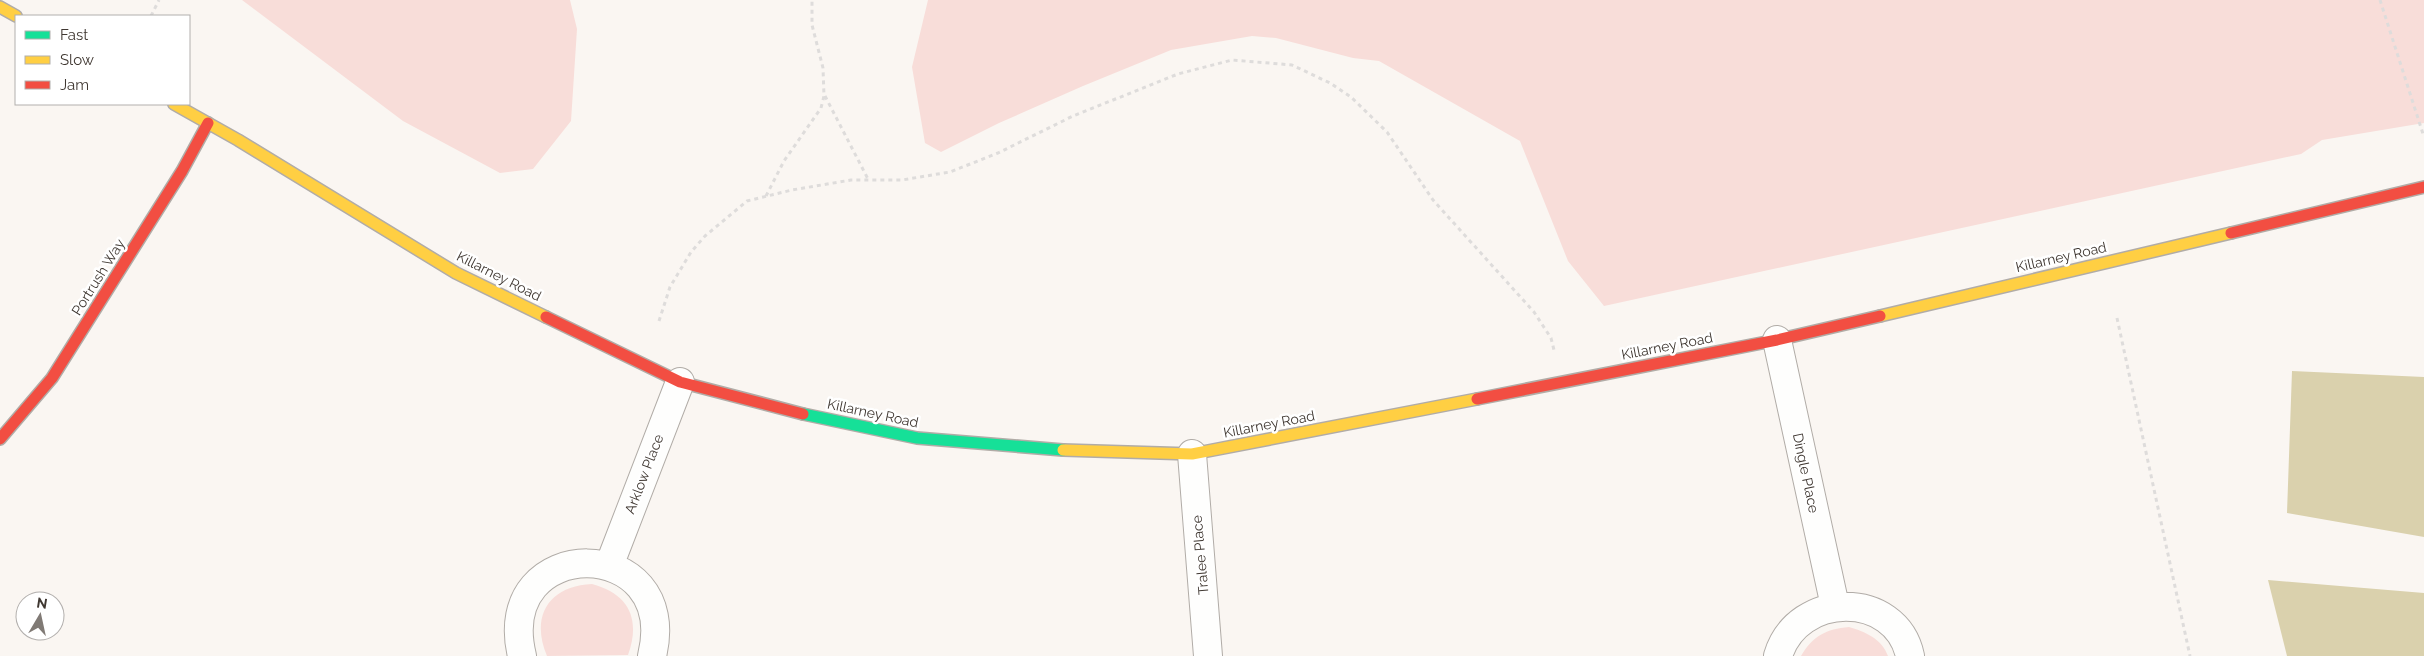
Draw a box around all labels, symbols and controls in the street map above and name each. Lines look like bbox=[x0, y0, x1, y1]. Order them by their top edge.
legend bbox=[15, 15, 190, 105]
text: Fast bbox=[60, 26, 88, 44]
text: Slow bbox=[60, 51, 94, 69]
text: Jam bbox=[60, 76, 89, 94]
street label: Portrush Way bbox=[68, 236, 128, 318]
street label: Killarney Road bbox=[2014, 239, 2108, 275]
street label: Killarney Road bbox=[454, 248, 544, 304]
street label: Killarney Road bbox=[1620, 329, 1714, 363]
street label: Killarney Road bbox=[826, 396, 920, 430]
street label: Killarney Road bbox=[1222, 407, 1316, 441]
street label: Arklow Place bbox=[621, 432, 667, 516]
street label: Dingle Place bbox=[1790, 432, 1822, 514]
street label: Tralee Place bbox=[1189, 515, 1211, 595]
north arrow bbox=[15, 591, 65, 641]
text: N bbox=[36, 594, 49, 612]

